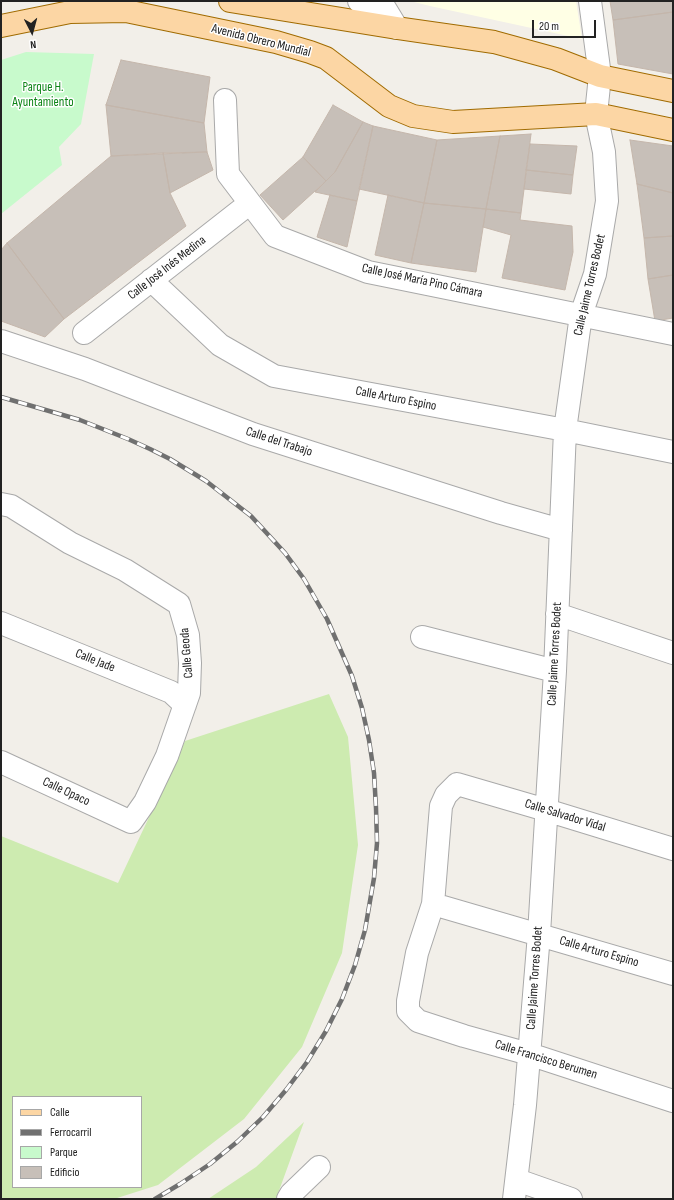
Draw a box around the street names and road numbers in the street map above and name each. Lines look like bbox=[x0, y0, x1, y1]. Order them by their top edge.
street label: Avenida Obrero Mundial bbox=[210, 21, 312, 61]
street label: Calle José Inés Medina bbox=[125, 233, 209, 303]
street label: Calle Jaime Torres Bodet bbox=[571, 233, 609, 337]
street label: Calle José María Pino Cámara bbox=[360, 261, 484, 301]
street label: Calle Arturo Espino bbox=[354, 384, 438, 414]
street label: Calle del Trabajo bbox=[244, 424, 314, 460]
street label: Calle Jaime Torres Bodet bbox=[544, 602, 566, 706]
street label: Calle Geoda bbox=[177, 627, 197, 679]
street label: Calle Jade bbox=[73, 646, 117, 676]
street label: Calle Opaco bbox=[40, 774, 92, 810]
street label: Calle Salvador Vidal bbox=[523, 796, 607, 836]
street label: Calle Jaime Torres Bodet bbox=[524, 926, 546, 1030]
street label: Calle Arturo Espino bbox=[557, 933, 641, 971]
street label: Calle Francisco Berumen bbox=[493, 1037, 599, 1083]

